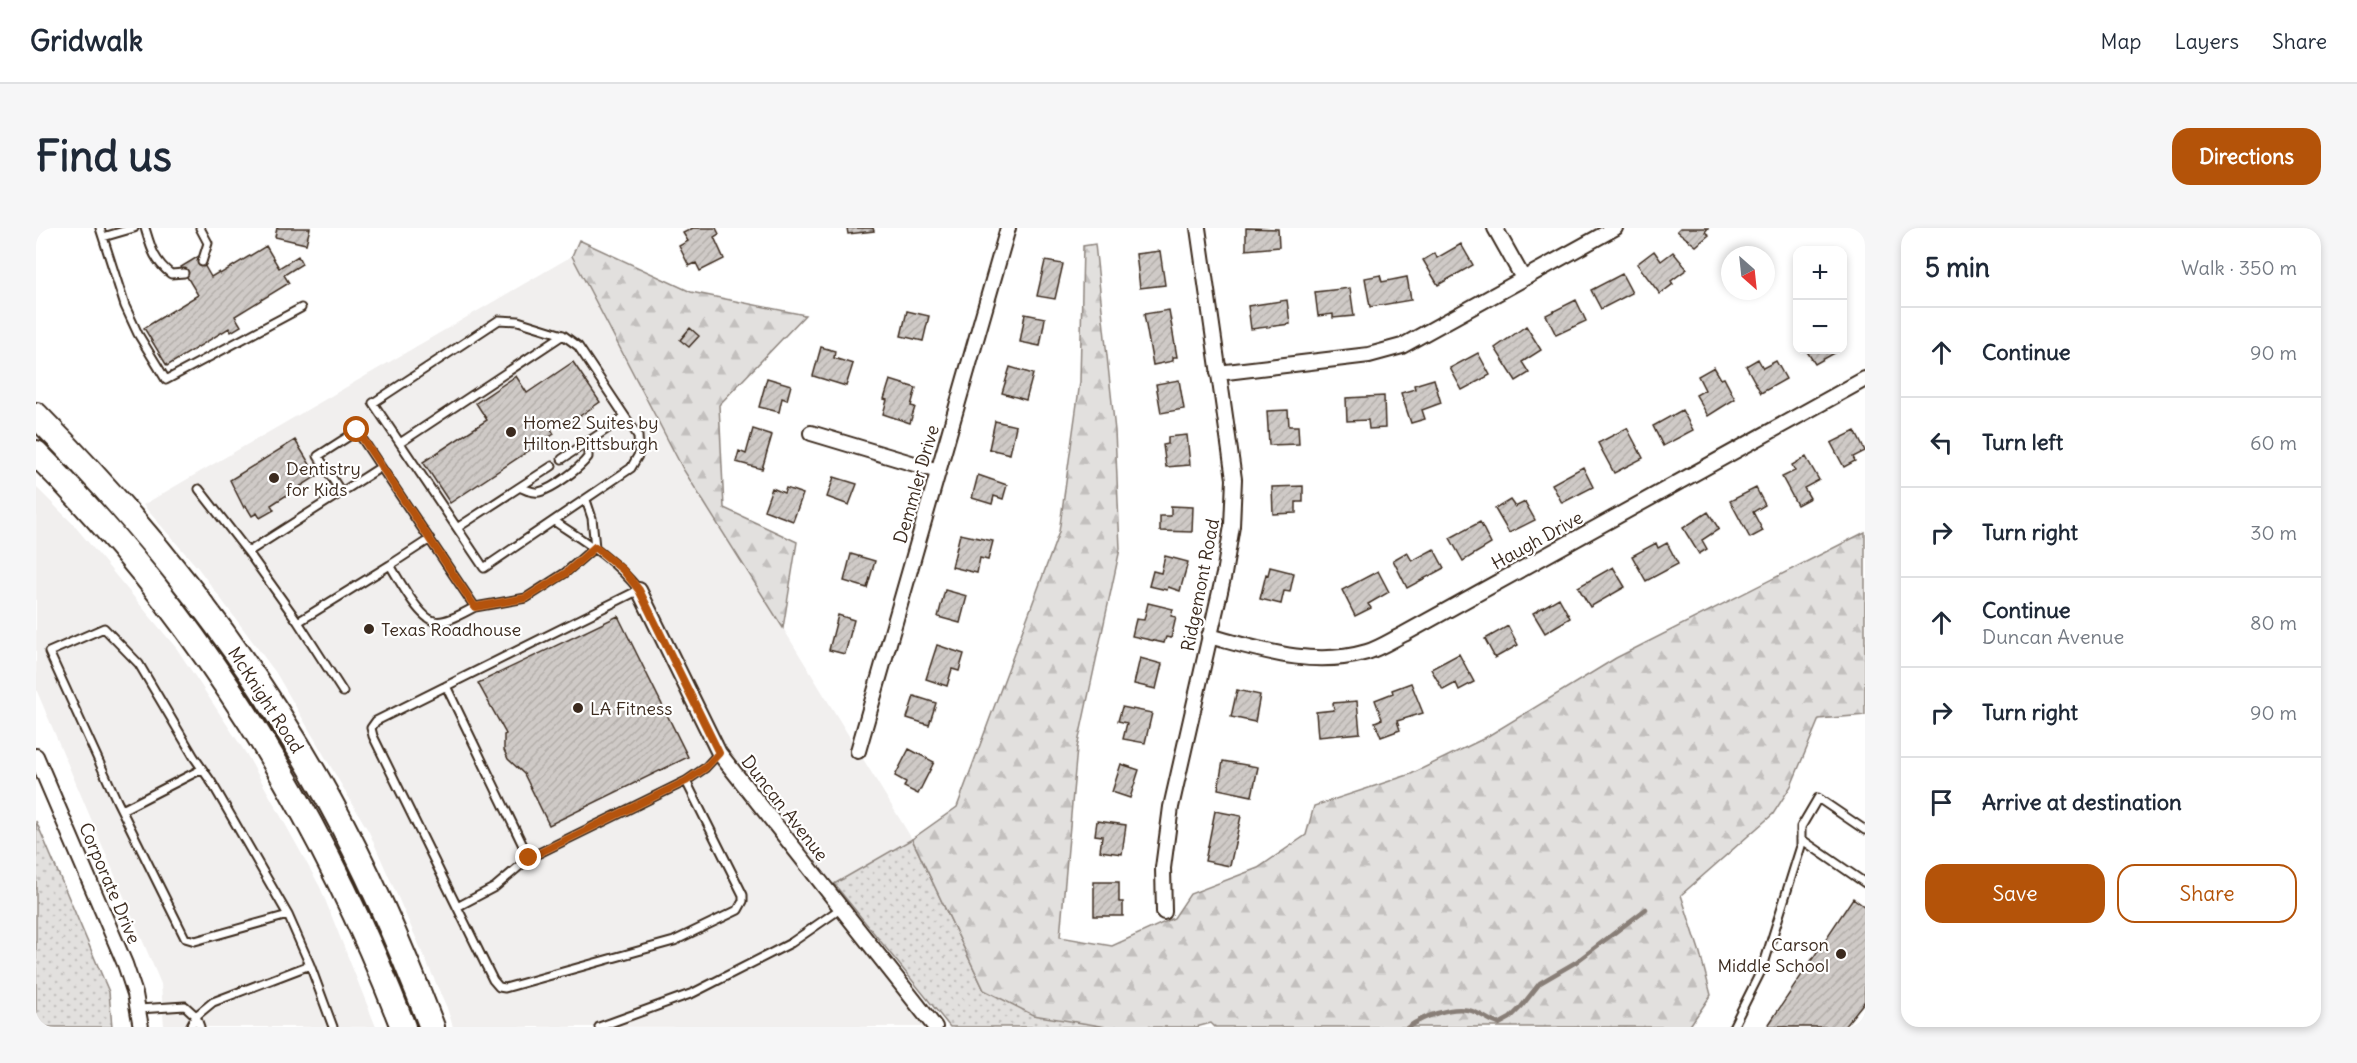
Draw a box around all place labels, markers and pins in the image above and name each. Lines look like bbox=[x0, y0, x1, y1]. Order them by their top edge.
place label: Home2 Suites by Hilton Pittsburgh bbox=[523, 411, 658, 455]
marker: Home2 Suites by Hilton Pittsburgh bbox=[504, 425, 518, 439]
place label: Dentistry for Kids bbox=[286, 457, 361, 501]
marker: Dentistry for Kids bbox=[267, 471, 281, 485]
place label: Texas Roadhouse bbox=[381, 618, 521, 641]
marker: Texas Roadhouse bbox=[362, 622, 376, 636]
place label: LA Fitness bbox=[590, 697, 672, 720]
marker: LA Fitness bbox=[571, 701, 585, 715]
place label: Carson Middle School bbox=[1717, 933, 1829, 977]
marker: Carson Middle School bbox=[1834, 947, 1848, 961]

